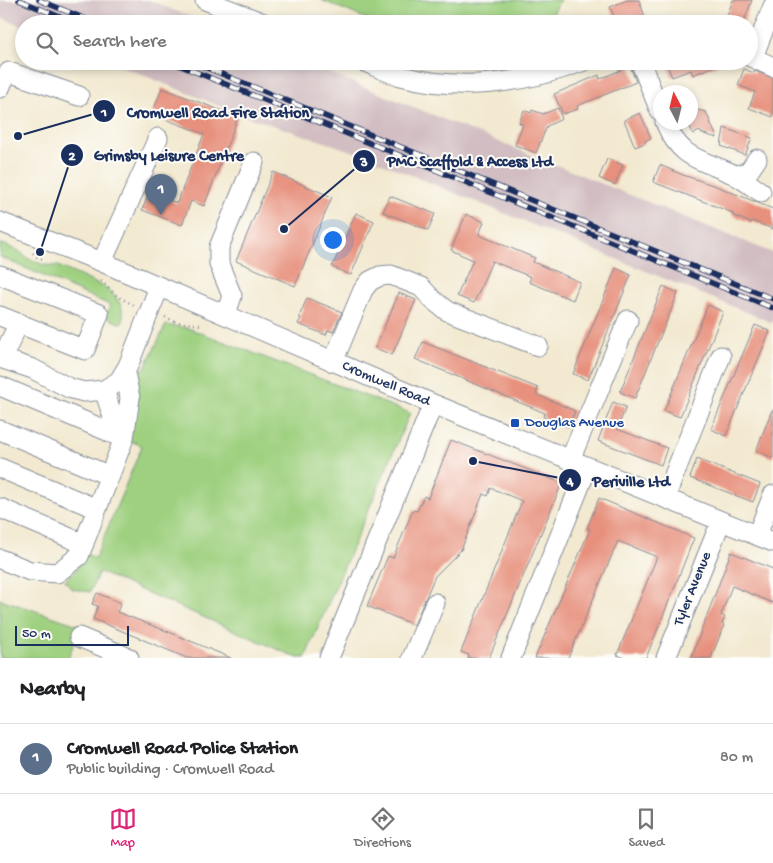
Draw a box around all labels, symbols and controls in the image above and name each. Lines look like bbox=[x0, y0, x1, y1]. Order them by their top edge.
search box bbox=[15, 15, 758, 70]
icon: search bbox=[33, 29, 61, 57]
text: Search here bbox=[73, 31, 167, 54]
north arrow bbox=[653, 85, 698, 130]
callout: Cromwell Road Fire Station bbox=[92, 96, 319, 127]
text: 1 bbox=[100, 104, 107, 122]
text: Cromwell Road Fire Station bbox=[126, 105, 310, 124]
callout: Grimsby Leisure Centre bbox=[59, 139, 254, 170]
callout: PMC Scaffold & Access Ltd bbox=[352, 145, 563, 176]
text: 2 bbox=[68, 148, 76, 166]
text: Grimsby Leisure Centre bbox=[94, 148, 245, 167]
text: PMC Scaffold & Access Ltd bbox=[386, 153, 555, 173]
text: 3 bbox=[359, 154, 368, 172]
pin: 1 bbox=[145, 174, 177, 215]
your location bbox=[320, 227, 346, 253]
street label: Cromwell Road bbox=[339, 357, 434, 411]
place label: Douglas Avenue bbox=[524, 414, 624, 432]
marker: Douglas Avenue bbox=[509, 417, 521, 429]
callout: Periville Ltd bbox=[557, 465, 680, 496]
text: 4 bbox=[565, 473, 574, 491]
text: Periville Ltd bbox=[591, 474, 671, 493]
street label: Tyler Avenue bbox=[670, 549, 716, 630]
scale bar bbox=[15, 623, 129, 646]
text: 50 m bbox=[22, 626, 51, 643]
text: Nearby bbox=[20, 678, 85, 703]
text: Cromwell Road Police Station bbox=[67, 738, 298, 761]
text: 1 bbox=[33, 749, 39, 768]
text: 80 m bbox=[720, 749, 753, 768]
text: Public building · Cromwell Road bbox=[67, 761, 274, 780]
tab: Map bbox=[109, 805, 137, 852]
tab: Directions bbox=[354, 805, 411, 852]
tab: Saved bbox=[628, 805, 664, 852]

